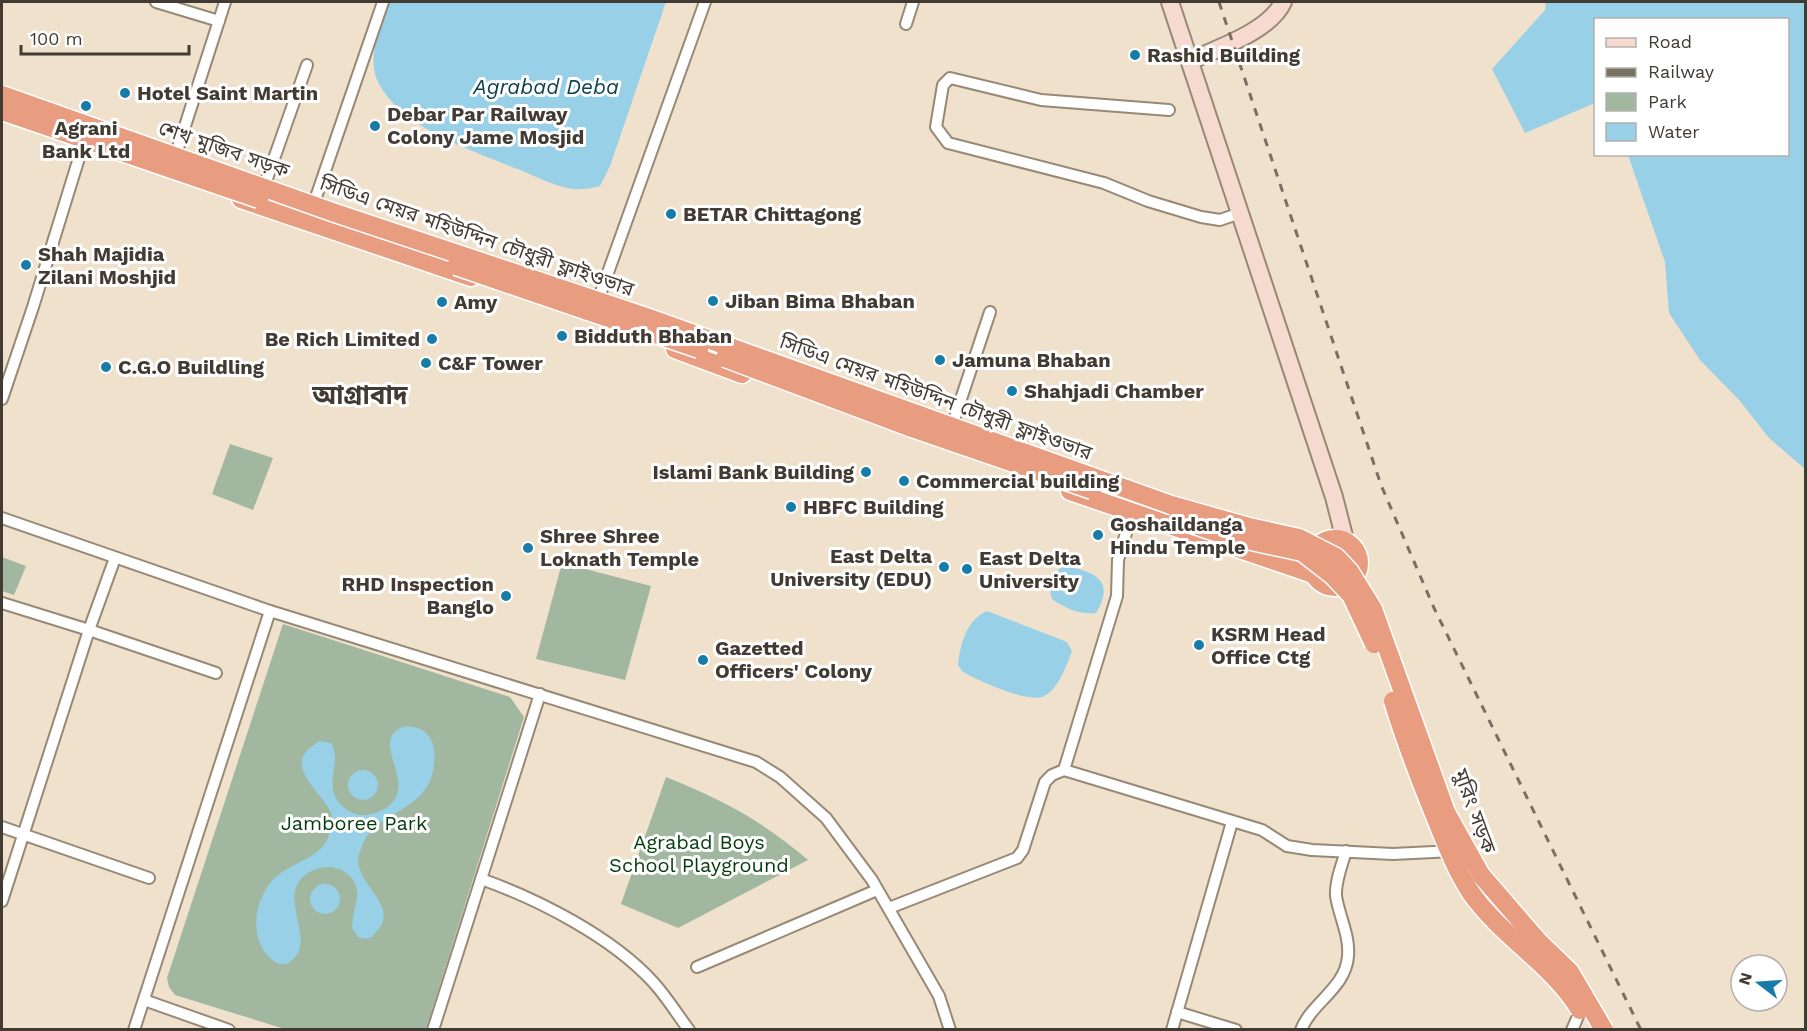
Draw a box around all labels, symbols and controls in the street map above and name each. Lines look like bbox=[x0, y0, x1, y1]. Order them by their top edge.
scale bar bbox=[21, 18, 189, 56]
legend bbox=[1594, 18, 1789, 156]
text: 100 m bbox=[30, 28, 83, 49]
text: Road bbox=[1648, 31, 1692, 52]
place label: Rashid Building bbox=[1147, 43, 1301, 67]
marker: Rashid Building bbox=[1128, 48, 1142, 62]
text: Railway bbox=[1648, 61, 1715, 82]
water label: Agrabad Deba bbox=[472, 74, 619, 99]
place label: Hotel Saint Martin bbox=[137, 81, 318, 105]
marker: Hotel Saint Martin bbox=[118, 86, 132, 100]
text: Park bbox=[1648, 91, 1687, 112]
marker: Agrani Bank Ltd bbox=[79, 99, 93, 113]
place label: Debar Par Railway Colony Jame Mosjid bbox=[387, 102, 584, 149]
street label: শেখ মুজিব সড়ক bbox=[156, 115, 293, 183]
place label: Agrani Bank Ltd bbox=[42, 116, 130, 163]
marker: Debar Par Railway Colony Jame Mosjid bbox=[368, 119, 382, 133]
text: Water bbox=[1648, 121, 1700, 142]
street label: সিডিএ মেয়র মহিউদ্দিন চৌধুরী ফ্লাইওভার bbox=[316, 171, 638, 301]
place label: BETAR Chittagong bbox=[683, 202, 862, 226]
marker: BETAR Chittagong bbox=[664, 207, 678, 221]
place label: Shah Majidia Zilani Moshjid bbox=[38, 242, 176, 289]
marker: Shah Majidia Zilani Moshjid bbox=[19, 258, 33, 272]
place label: Jiban Bima Bhaban bbox=[725, 289, 915, 313]
place label: Amy bbox=[454, 290, 498, 314]
marker: Jiban Bima Bhaban bbox=[706, 294, 720, 308]
marker: Amy bbox=[435, 295, 449, 309]
place label: Bidduth Bhaban bbox=[574, 324, 732, 348]
place label: Be Rich Limited bbox=[265, 327, 420, 351]
marker: Bidduth Bhaban bbox=[555, 329, 569, 343]
street label: সিডিএ মেয়র মহিউদ্দিন চৌধুরী ফ্লাইওভার bbox=[776, 329, 1096, 465]
marker: Be Rich Limited bbox=[425, 332, 439, 346]
place label: Jamuna Bhaban bbox=[952, 348, 1111, 372]
place label: C&F Tower bbox=[438, 351, 543, 375]
marker: Jamuna Bhaban bbox=[933, 353, 947, 367]
place label: C.G.O Buildling bbox=[118, 355, 265, 379]
marker: C&F Tower bbox=[419, 356, 433, 370]
marker: C.G.O Buildling bbox=[99, 360, 113, 374]
place label: Shahjadi Chamber bbox=[1024, 379, 1204, 403]
district label: আগ্রাবাদ bbox=[311, 380, 409, 410]
marker: Shahjadi Chamber bbox=[1005, 384, 1019, 398]
place label: Islami Bank Building bbox=[653, 460, 855, 484]
marker: Islami Bank Building bbox=[859, 465, 873, 479]
place label: Commercial building bbox=[916, 469, 1120, 493]
marker: Commercial building bbox=[897, 474, 911, 488]
place label: HBFC Building bbox=[803, 495, 944, 519]
marker: HBFC Building bbox=[784, 500, 798, 514]
place label: Goshaildanga Hindu Temple bbox=[1110, 512, 1246, 559]
place label: Shree Shree Loknath Temple bbox=[540, 524, 699, 571]
marker: Goshaildanga Hindu Temple bbox=[1091, 528, 1105, 542]
marker: Shree Shree Loknath Temple bbox=[521, 541, 535, 555]
place label: East Delta University (EDU) bbox=[770, 544, 932, 591]
place label: East Delta University bbox=[979, 546, 1081, 593]
marker: East Delta University (EDU) bbox=[937, 560, 951, 574]
marker: East Delta University bbox=[960, 562, 974, 576]
place label: RHD Inspection Banglo bbox=[342, 572, 494, 619]
marker: RHD Inspection Banglo bbox=[499, 589, 513, 603]
place label: KSRM Head Office Ctg bbox=[1211, 622, 1325, 669]
place label: Gazetted Officers' Colony bbox=[715, 636, 873, 683]
marker: KSRM Head Office Ctg bbox=[1192, 638, 1206, 652]
marker: Gazetted Officers' Colony bbox=[696, 653, 710, 667]
street label: মুরিং সড়ক bbox=[1448, 765, 1502, 857]
park label: Jamboree Park bbox=[281, 811, 427, 835]
park label: Agrabad Boys School Playground bbox=[609, 830, 789, 877]
north arrow bbox=[1729, 953, 1789, 1013]
text: N bbox=[1734, 970, 1756, 987]

